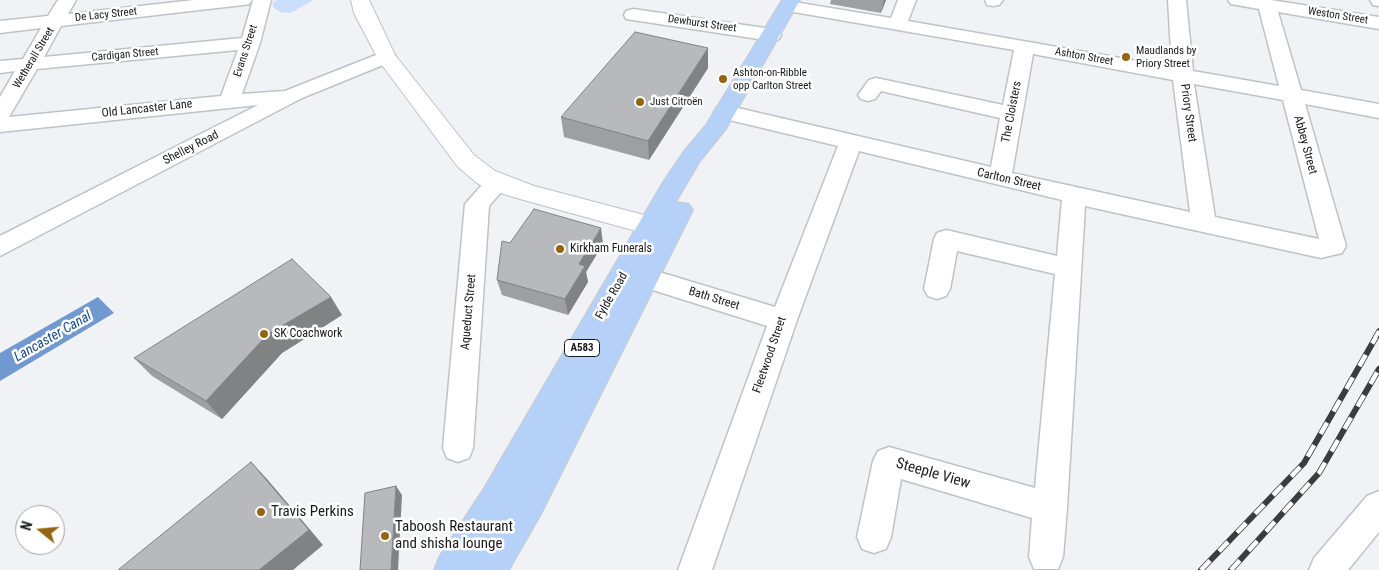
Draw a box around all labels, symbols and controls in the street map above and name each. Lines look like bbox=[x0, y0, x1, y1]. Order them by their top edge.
street label: De Lacy Street bbox=[74, 5, 138, 25]
street label: Weston Street bbox=[1307, 5, 1369, 27]
street label: Dewhurst Street bbox=[667, 13, 737, 35]
street label: Evans Street bbox=[231, 23, 261, 79]
street label: Wetherall Street bbox=[11, 25, 57, 91]
place label: Maudlands by Priory Street bbox=[1136, 44, 1196, 70]
street label: Ashton Street bbox=[1054, 45, 1114, 69]
street label: Cardigan Street bbox=[91, 46, 159, 64]
marker: Maudlands by Priory Street bbox=[1120, 51, 1132, 63]
place label: Ashton-on-Ribble opp Carlton Street bbox=[733, 66, 812, 92]
marker: Ashton-on-Ribble opp Carlton Street bbox=[717, 73, 729, 85]
street label: The Cloisters bbox=[999, 80, 1025, 144]
street label: Priory Street bbox=[1177, 83, 1199, 143]
place label: Just Citroën bbox=[650, 95, 703, 109]
marker: Just Citroën bbox=[634, 96, 646, 108]
street label: Old Lancaster Lane bbox=[101, 97, 193, 121]
street label: Abbey Street bbox=[1290, 114, 1320, 176]
street label: Shelley Road bbox=[161, 128, 221, 168]
street label: Carlton Street bbox=[976, 166, 1042, 194]
place label: Kirkham Funerals bbox=[570, 242, 652, 256]
marker: Kirkham Funerals bbox=[554, 243, 566, 255]
street label: Fylde Road bbox=[593, 270, 631, 322]
street label: Aqueduct Street bbox=[459, 273, 479, 351]
street label: Bath Street bbox=[687, 284, 741, 314]
water label: Lancaster Canal bbox=[11, 308, 95, 366]
street label: Fleetwood Street bbox=[750, 315, 790, 395]
place label: SK Coachwork bbox=[274, 327, 342, 341]
marker: SK Coachwork bbox=[258, 328, 270, 340]
road number: A583 bbox=[564, 339, 600, 356]
street label: Steeple View bbox=[894, 455, 972, 493]
place label: Travis Perkins bbox=[271, 503, 354, 521]
north arrow bbox=[15, 505, 65, 555]
marker: Travis Perkins bbox=[255, 506, 267, 518]
place label: Taboosh Restaurant and shisha lounge bbox=[395, 518, 513, 553]
text: N bbox=[18, 519, 36, 532]
marker: Taboosh Restaurant and shisha lounge bbox=[379, 530, 391, 542]

